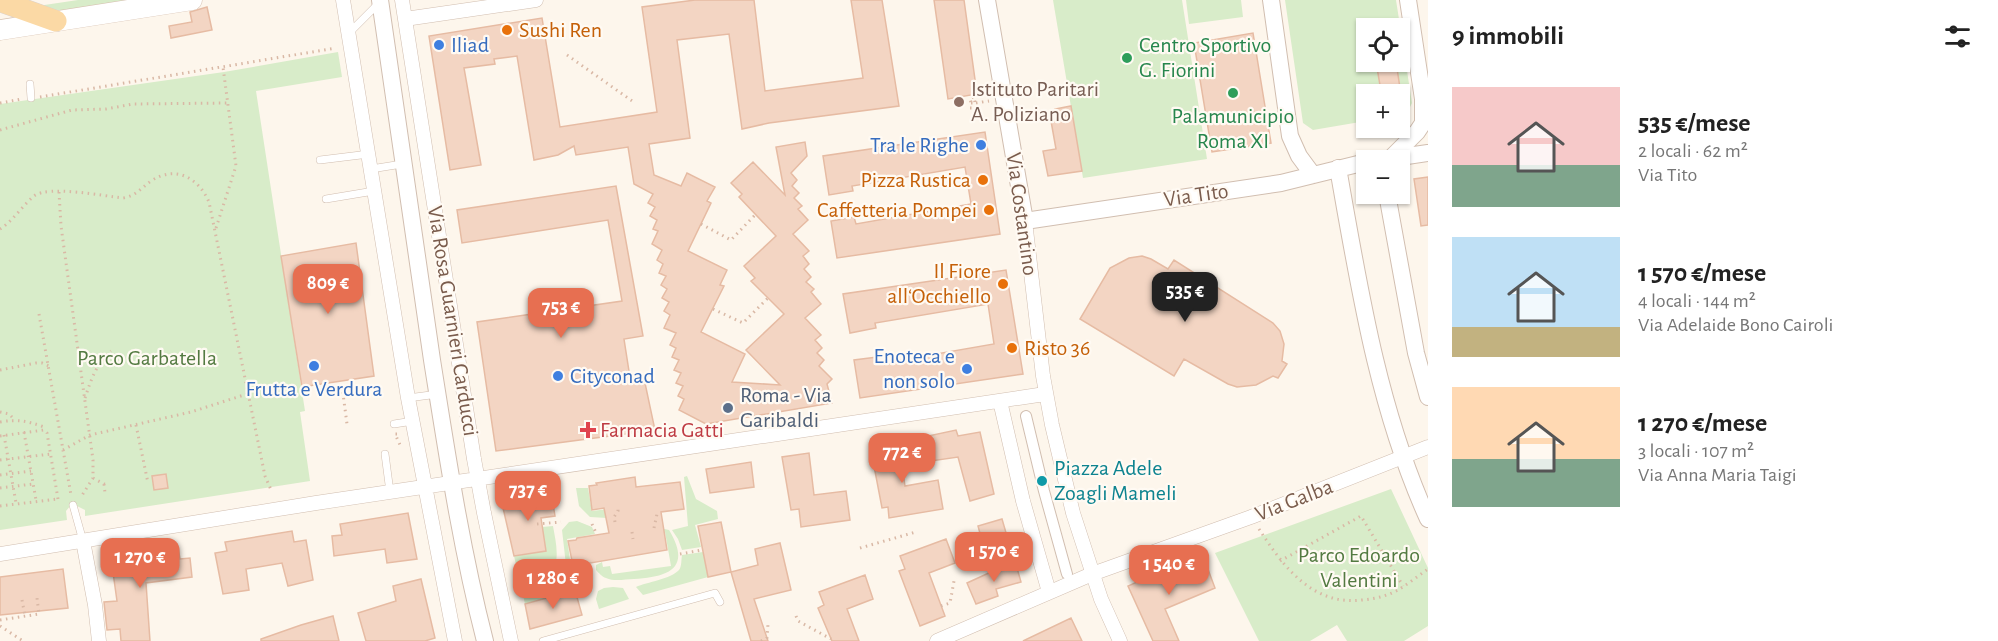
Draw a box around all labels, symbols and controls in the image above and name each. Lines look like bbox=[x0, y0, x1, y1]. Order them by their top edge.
map controls bbox=[1356, 18, 1410, 204]
button: locate bbox=[1356, 18, 1410, 72]
place label: Sushi Ren bbox=[519, 19, 602, 41]
icon: filters bbox=[1941, 20, 1974, 53]
marker: Sushi Ren bbox=[500, 23, 514, 37]
text: 9 immobili bbox=[1452, 23, 1564, 49]
place label: Iliad bbox=[451, 34, 489, 56]
place label: Centro Sportivo G. Fiorini bbox=[1139, 34, 1271, 81]
marker: Iliad bbox=[432, 38, 446, 52]
marker: Centro Sportivo G. Fiorini bbox=[1120, 51, 1134, 65]
place label: Istituto Paritari A. Poliziano bbox=[971, 78, 1099, 125]
button: + bbox=[1356, 84, 1410, 138]
marker: Palamunicipio Roma XI bbox=[1226, 86, 1240, 100]
marker: Istituto Paritari A. Poliziano bbox=[952, 95, 966, 109]
place label: Palamunicipio Roma XI bbox=[1172, 105, 1294, 152]
text: 535 €/mese bbox=[1638, 110, 1751, 136]
icon: home bbox=[1500, 111, 1572, 183]
place label: Tra le Righe bbox=[870, 134, 969, 156]
marker: Tra le Righe bbox=[974, 138, 988, 152]
text: 2 locali · 62 m² bbox=[1638, 141, 1748, 161]
button: − bbox=[1356, 150, 1410, 204]
street label: Via Costantino bbox=[1002, 151, 1042, 277]
text: Via Tito bbox=[1638, 165, 1697, 185]
place label: Pizza Rustica bbox=[860, 169, 971, 191]
marker: Pizza Rustica bbox=[976, 173, 990, 187]
street label: Via Tito bbox=[1162, 180, 1230, 210]
place label: Caffetteria Pompei bbox=[817, 199, 977, 221]
marker: Caffetteria Pompei bbox=[982, 203, 996, 217]
street label: Via Rosa Guarnieri Carducci bbox=[424, 204, 482, 438]
place label: Il Fiore all‘Occhiello bbox=[887, 260, 991, 307]
text: 1 570 €/mese bbox=[1638, 260, 1766, 286]
icon: home bbox=[1500, 261, 1572, 333]
pin: 809 € bbox=[286, 264, 370, 315]
pin: 535 € bbox=[1143, 272, 1227, 323]
text: 809 € bbox=[307, 273, 349, 293]
marker: Il Fiore all‘Occhiello bbox=[996, 277, 1010, 291]
text: 535 € bbox=[1166, 281, 1204, 301]
pin: 753 € bbox=[519, 288, 603, 339]
text: 4 locali · 144 m² bbox=[1638, 291, 1756, 311]
text: 753 € bbox=[542, 297, 580, 317]
text: Via Adelaide Bono Cairoli bbox=[1638, 315, 1833, 335]
place label: Risto 36 bbox=[1024, 337, 1090, 359]
marker: Risto 36 bbox=[1005, 341, 1019, 355]
place label: Enoteca e non solo bbox=[873, 345, 955, 392]
park label: Parco Garbatella bbox=[77, 347, 217, 369]
marker: Frutta e Verdura bbox=[307, 359, 321, 373]
marker: Enoteca e non solo bbox=[960, 362, 974, 376]
place label: Cityconad bbox=[570, 365, 655, 387]
marker: Cityconad bbox=[551, 369, 565, 383]
place label: Frutta e Verdura bbox=[246, 378, 382, 400]
place label: Roma - Via Garibaldi bbox=[740, 384, 832, 431]
marker: Roma - Via Garibaldi bbox=[721, 401, 735, 415]
text: 1 270 €/mese bbox=[1638, 410, 1767, 436]
icon: home bbox=[1500, 411, 1572, 483]
place label: Farmacia Gatti bbox=[600, 419, 724, 441]
marker: Farmacia Gatti bbox=[581, 423, 595, 437]
pin: 772 € bbox=[860, 433, 944, 484]
text: 3 locali · 107 m² bbox=[1638, 441, 1754, 461]
text: 772 € bbox=[882, 442, 922, 462]
place label: Piazza Adele Zoagli Mameli bbox=[1054, 457, 1177, 504]
text: Via Anna Maria Taigi bbox=[1638, 465, 1797, 485]
pin: 737 € bbox=[486, 471, 570, 522]
marker: Piazza Adele Zoagli Mameli bbox=[1035, 474, 1049, 488]
street label: Via Galba bbox=[1252, 475, 1336, 525]
text: 737 € bbox=[509, 480, 547, 500]
pin: 1 570 € bbox=[939, 532, 1049, 583]
pin: 1 270 € bbox=[85, 538, 195, 589]
text: 1 570 € bbox=[969, 541, 1019, 561]
park label: Parco Edoardo Valentini bbox=[1298, 544, 1420, 591]
pin: 1 540 € bbox=[1114, 545, 1224, 596]
text: 1 270 € bbox=[114, 547, 166, 567]
text: 1 540 € bbox=[1143, 554, 1195, 574]
pin: 1 280 € bbox=[498, 559, 608, 610]
text: 1 280 € bbox=[527, 568, 579, 588]

